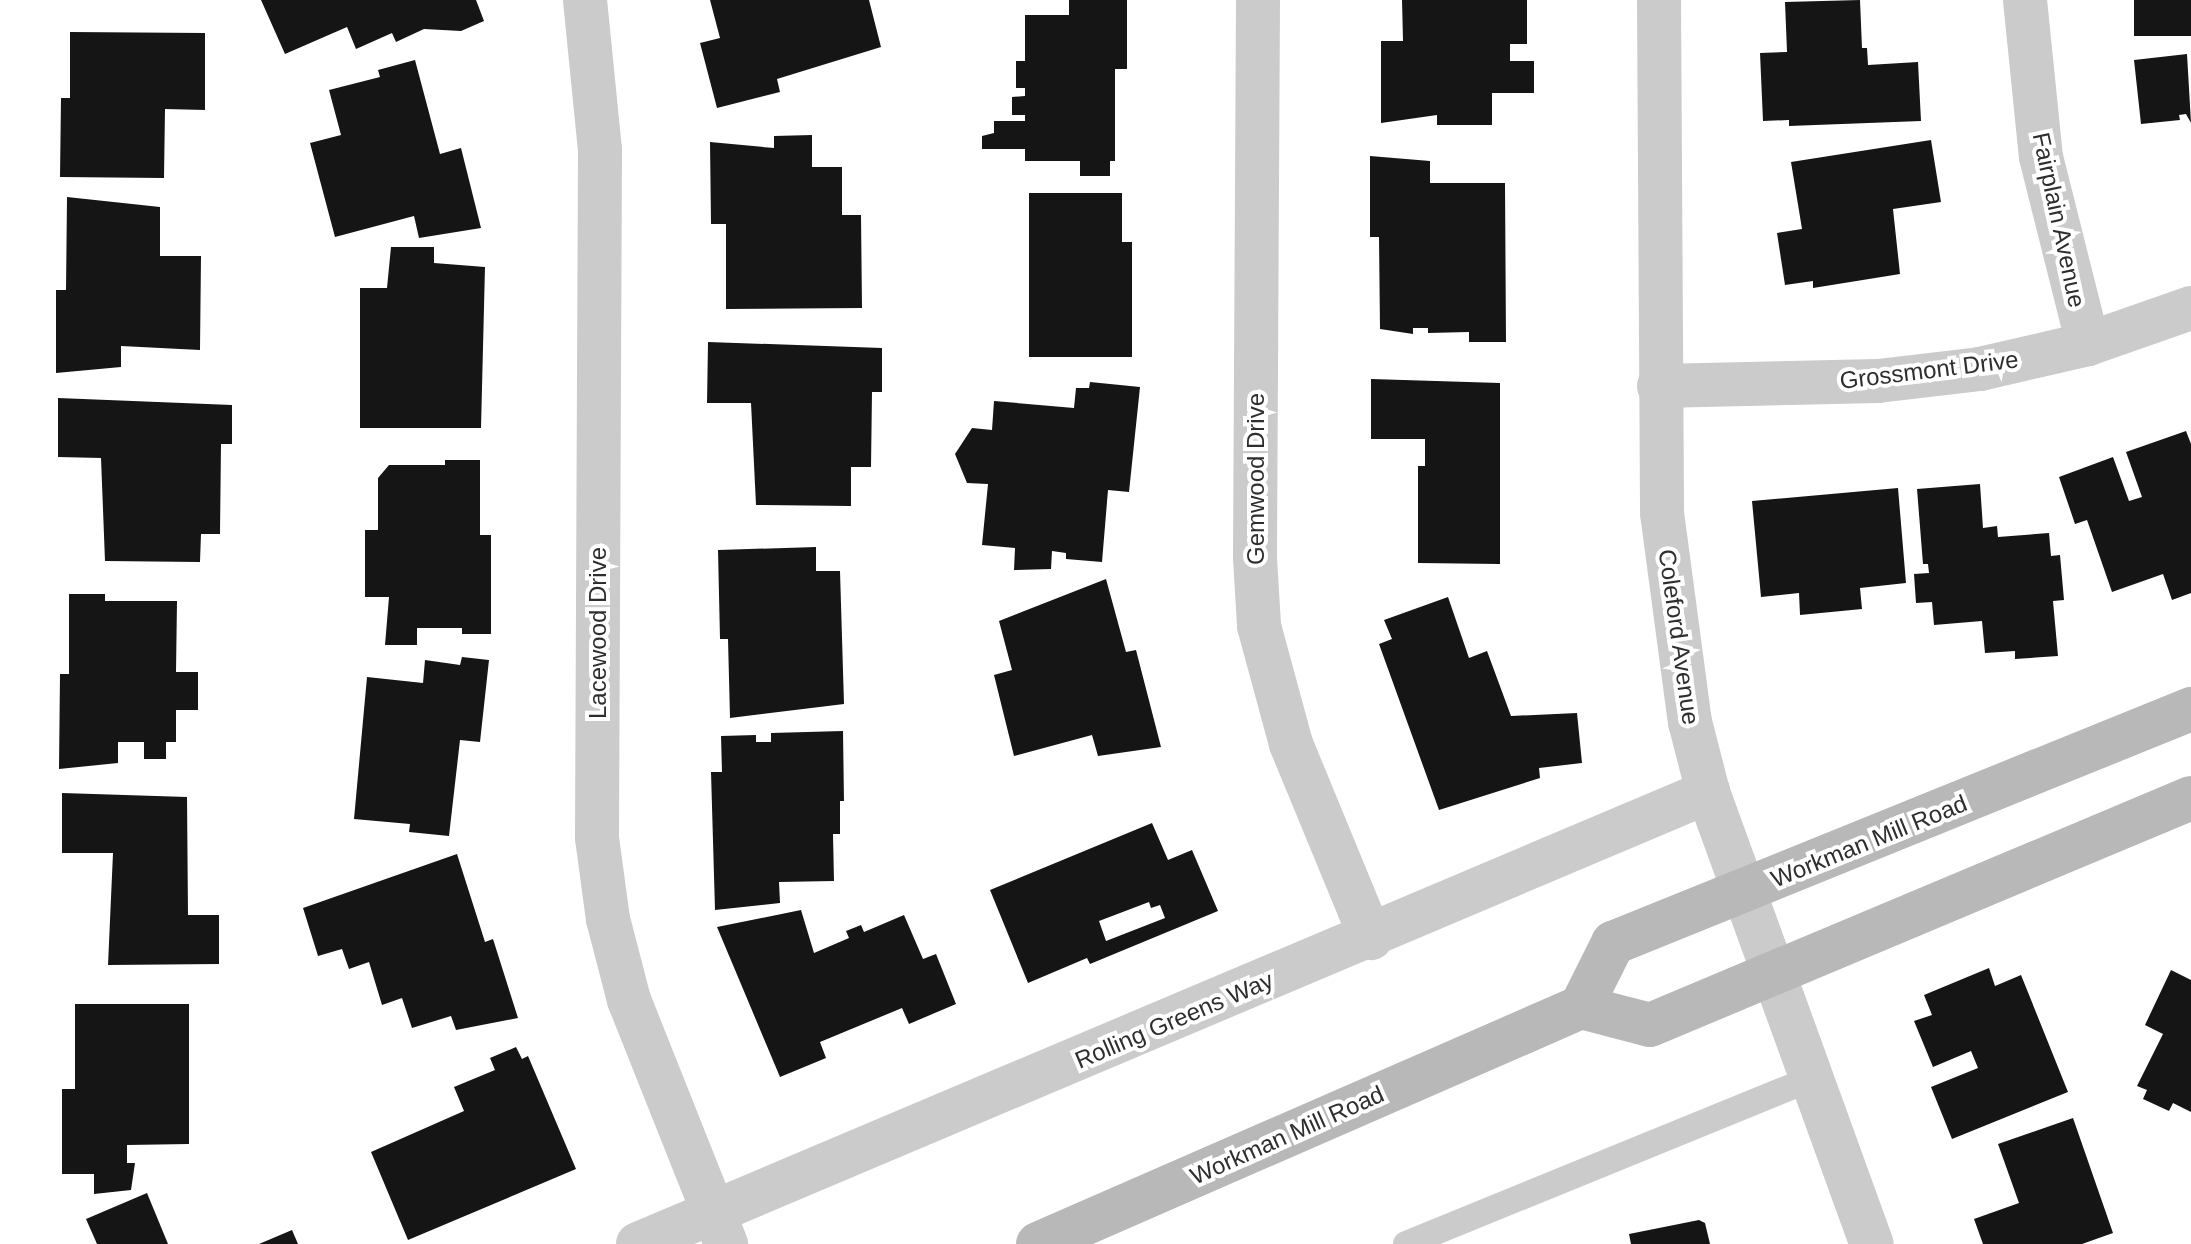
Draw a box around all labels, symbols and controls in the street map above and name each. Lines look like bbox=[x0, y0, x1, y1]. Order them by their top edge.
street label: Fairplain Avenue bbox=[2026, 129, 2092, 311]
street label: Grossmont Drive bbox=[1838, 345, 2020, 395]
street label: Gemwood Drive bbox=[1242, 393, 1270, 565]
street label: Lacewood Drive bbox=[584, 547, 612, 719]
street label: Coleford Avenue bbox=[1652, 547, 1706, 727]
street label: Workman Mill Road bbox=[1767, 789, 1971, 893]
street label: Rolling Greens Way bbox=[1071, 965, 1277, 1075]
street label: Workman Mill Road bbox=[1186, 1079, 1388, 1191]

